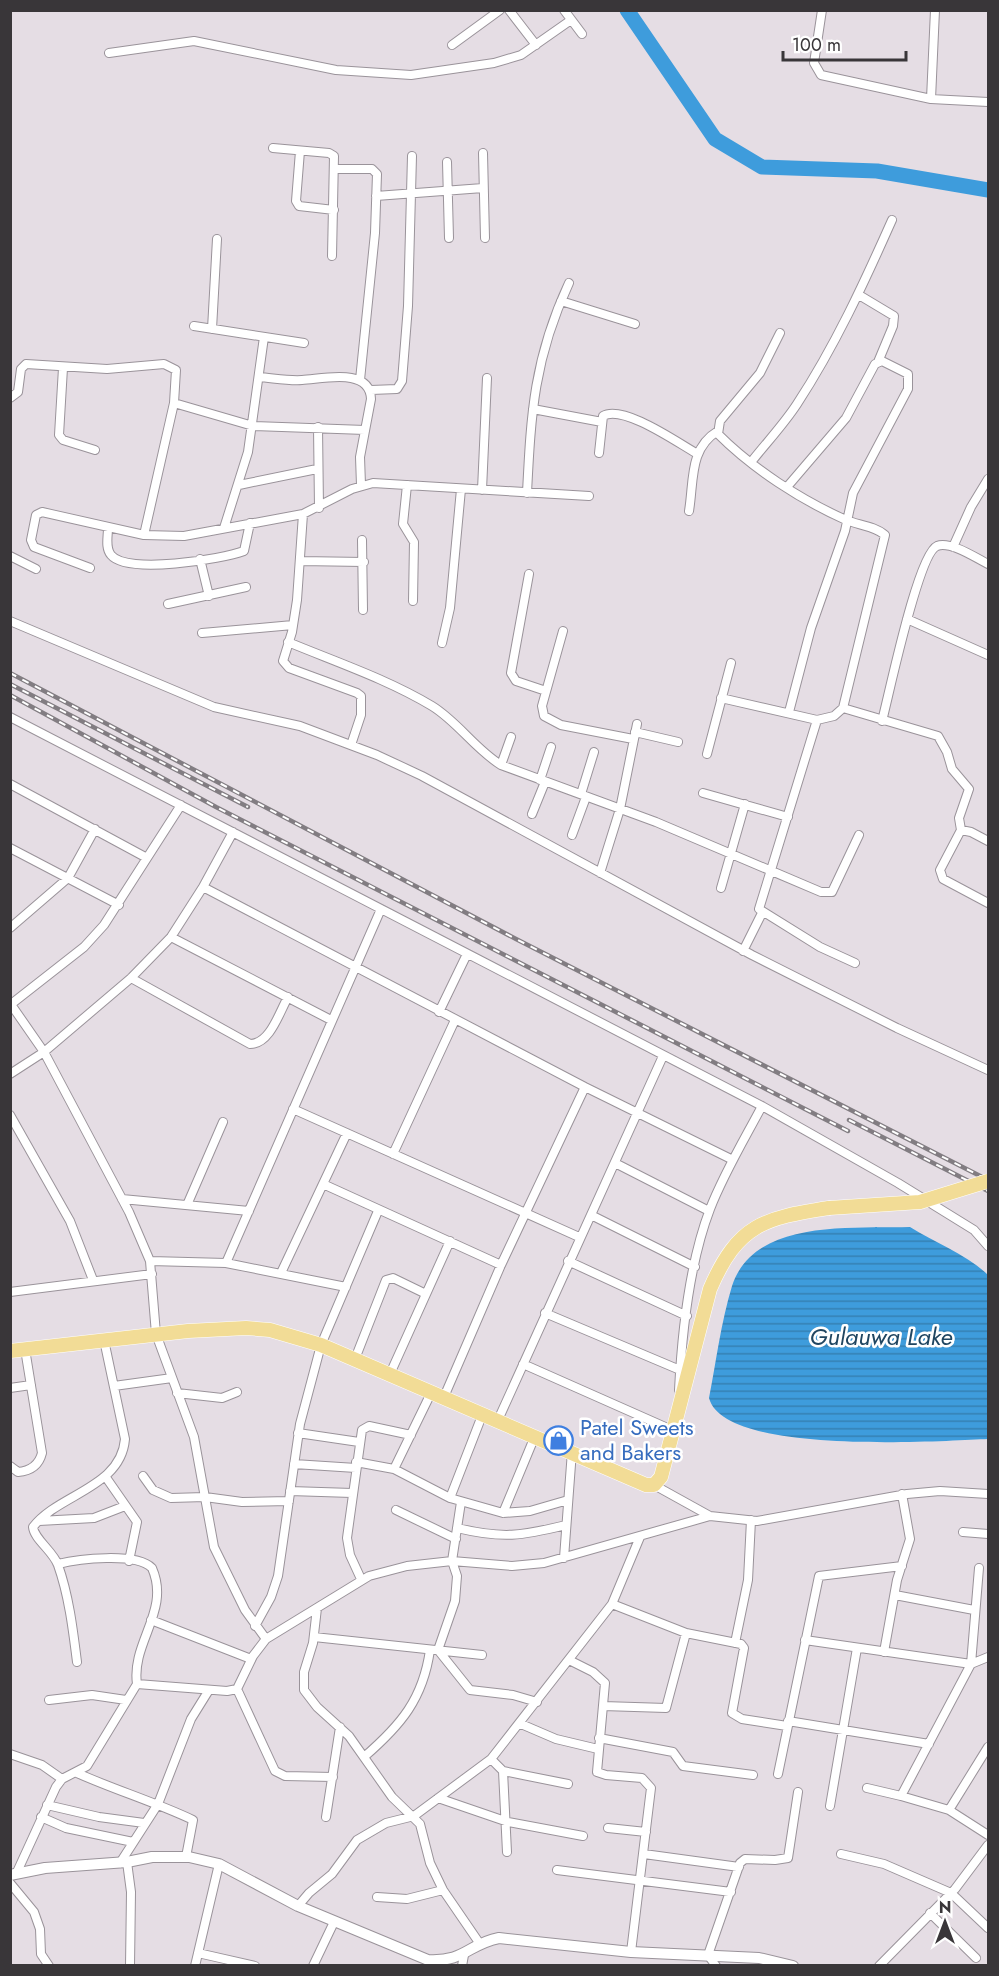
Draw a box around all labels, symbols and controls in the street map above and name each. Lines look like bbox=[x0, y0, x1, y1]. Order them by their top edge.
scale bar bbox=[783, 24, 906, 62]
text: 100 m bbox=[792, 32, 841, 58]
water label: Gulauwa Lake bbox=[809, 1319, 953, 1354]
place label: Patel Sweets and Bakers bbox=[580, 1411, 694, 1468]
shop icon: Patel Sweets and Bakers bbox=[543, 1424, 575, 1456]
north arrow bbox=[915, 1892, 975, 1952]
text: N bbox=[939, 1896, 951, 1919]

